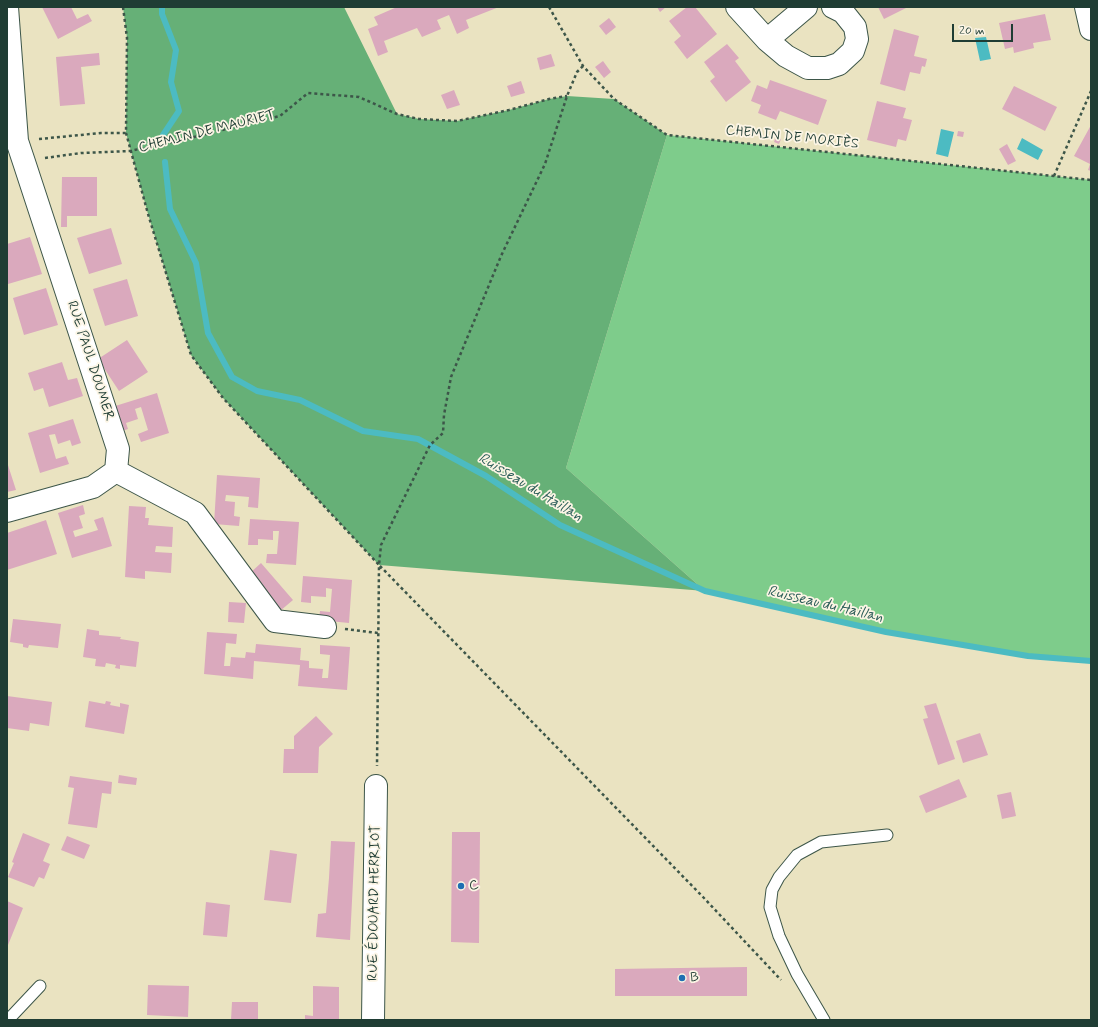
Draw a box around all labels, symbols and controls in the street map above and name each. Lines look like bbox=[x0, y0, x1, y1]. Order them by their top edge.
scale bar bbox=[954, 16, 1015, 42]
text: 20 m bbox=[959, 23, 985, 39]
street label: CHEMIN DE MAURIET bbox=[137, 107, 277, 157]
street label: CHEMIN DE MORIÈS bbox=[725, 123, 859, 153]
street label: RUE PAUL DOUMER bbox=[63, 299, 117, 423]
water label: Ruisseau du Haillan bbox=[475, 450, 585, 526]
water label: Ruisseau du Haillan bbox=[766, 583, 884, 627]
street label: RUE ÉDOUARD HERRIOT bbox=[365, 825, 385, 981]
place label: C bbox=[469, 878, 479, 894]
marker: C bbox=[456, 881, 466, 891]
place label: B bbox=[690, 970, 699, 986]
marker: B bbox=[677, 973, 687, 983]

